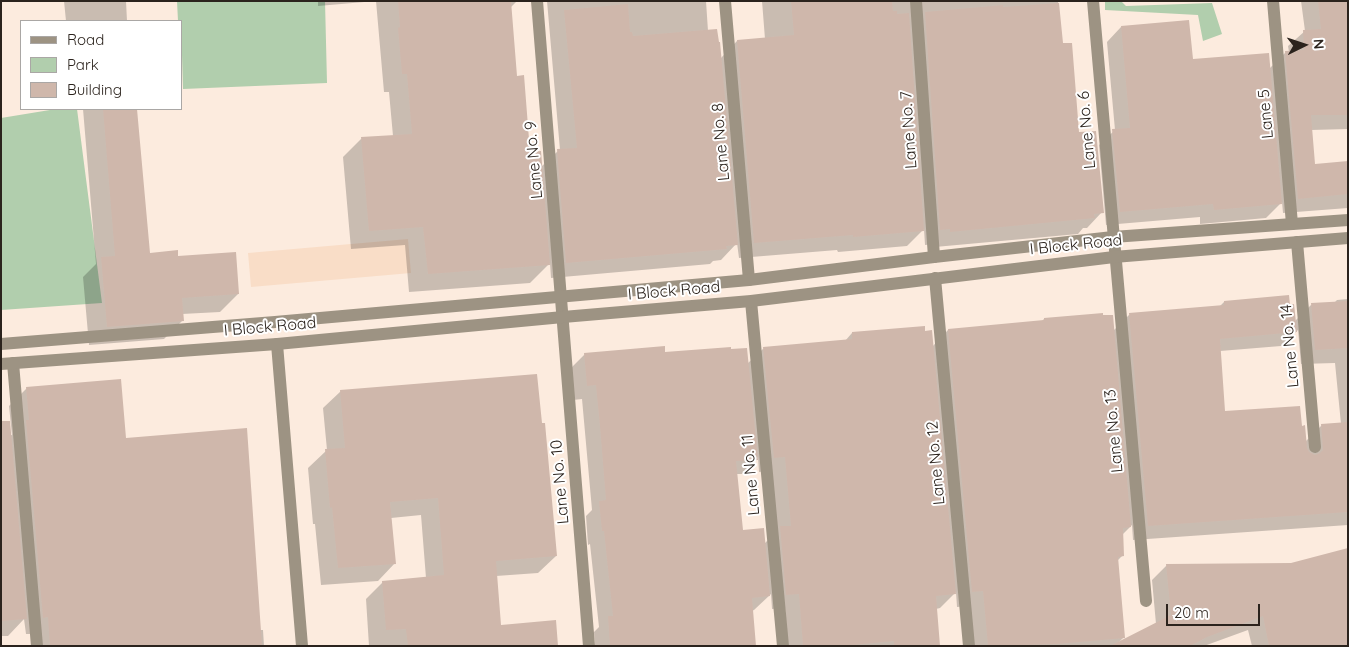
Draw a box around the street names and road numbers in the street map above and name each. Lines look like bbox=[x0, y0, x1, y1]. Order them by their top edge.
street label: Lane 5 bbox=[1254, 88, 1278, 140]
street label: Lane No. 6 bbox=[1074, 90, 1100, 170]
street label: Lane No. 7 bbox=[897, 91, 921, 169]
street label: Lane No. 8 bbox=[708, 102, 734, 182]
street label: Lane No. 9 bbox=[521, 120, 547, 200]
street label: I Block Road bbox=[1029, 231, 1123, 259]
street label: I Block Road bbox=[627, 277, 721, 305]
street label: Lane No. 14 bbox=[1277, 304, 1303, 388]
street label: I Block Road bbox=[223, 313, 317, 341]
street label: Lane No. 13 bbox=[1101, 388, 1127, 474]
street label: Lane No. 12 bbox=[923, 420, 949, 506]
street label: Lane No. 11 bbox=[738, 434, 764, 516]
street label: Lane No. 10 bbox=[547, 439, 573, 525]

